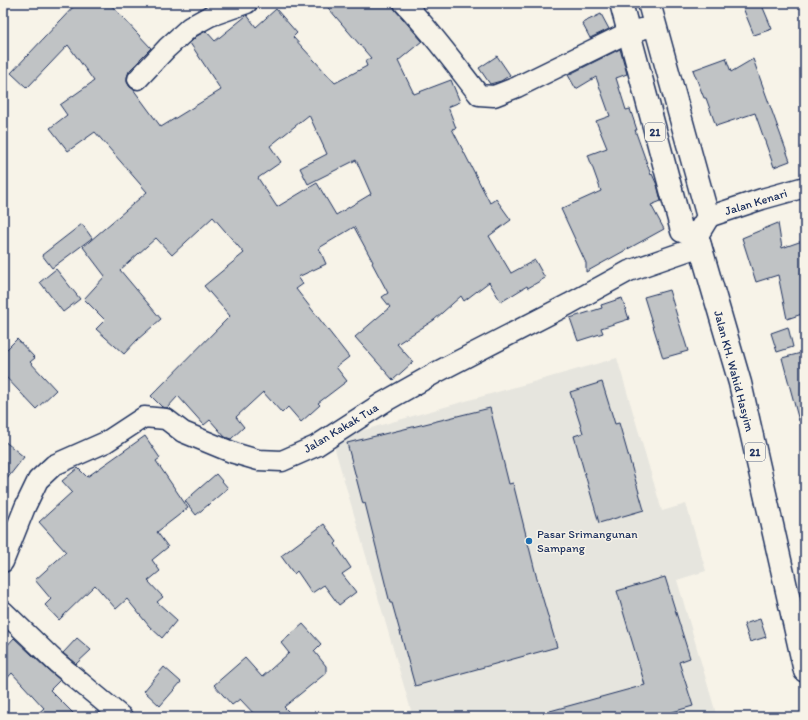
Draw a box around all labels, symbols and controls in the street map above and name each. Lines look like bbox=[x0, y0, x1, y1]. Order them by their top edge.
road number: 21 bbox=[645, 123, 665, 141]
street label: Jalan Kenari bbox=[723, 186, 789, 218]
street label: Jalan KH. Wahid Hasyim bbox=[711, 309, 757, 433]
street label: Jalan Kakak Tua bbox=[301, 400, 382, 456]
road number: 21 bbox=[745, 443, 765, 461]
place label: Pasar Srimangunan Sampang bbox=[537, 527, 638, 555]
marker: Pasar Srimangunan Sampang bbox=[524, 536, 534, 546]

